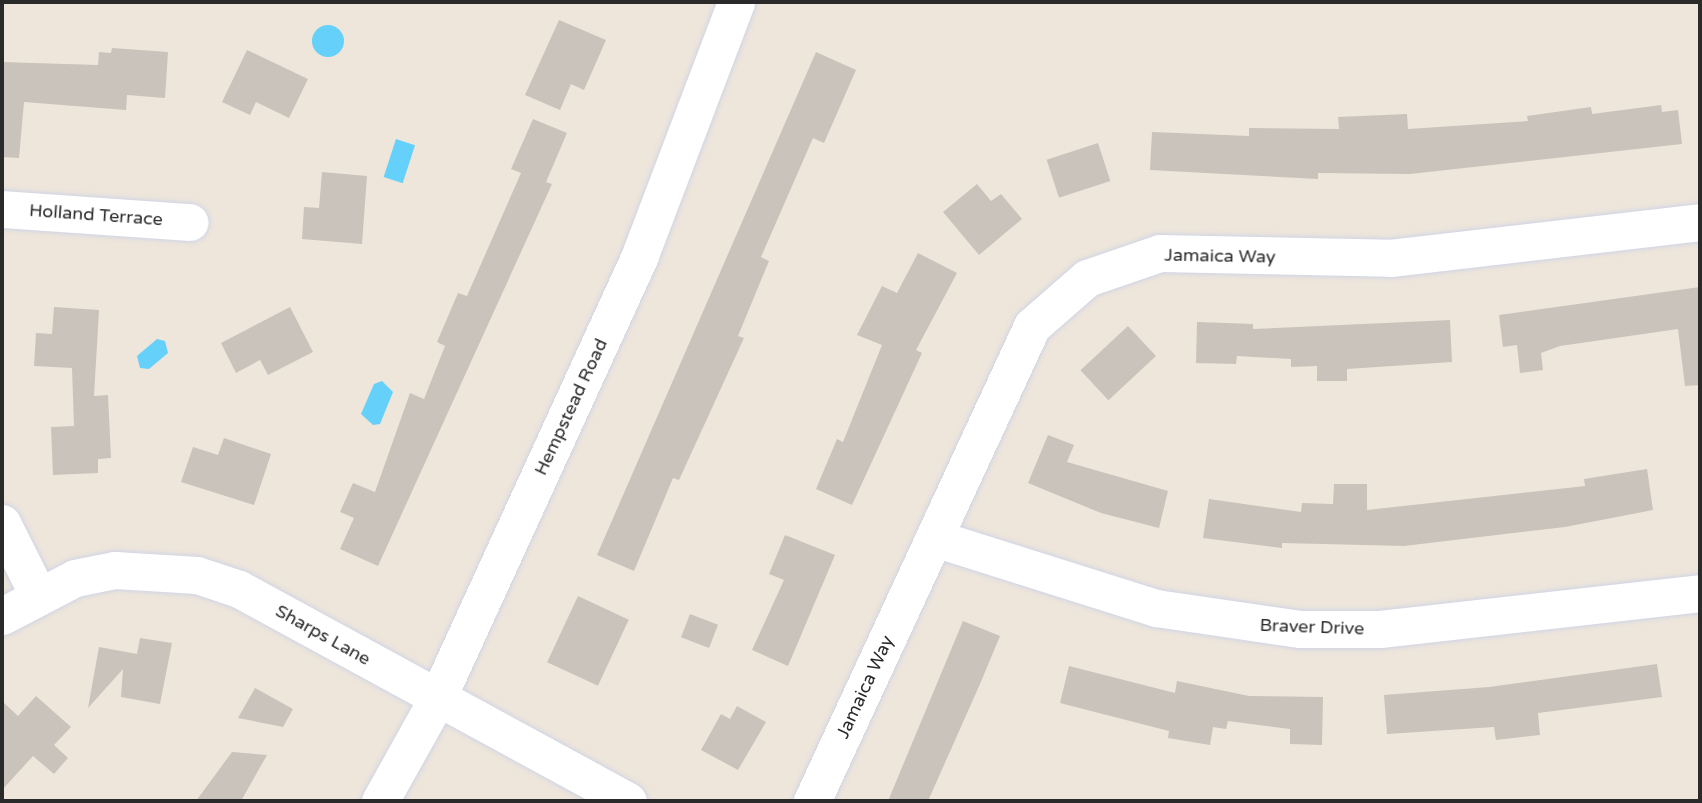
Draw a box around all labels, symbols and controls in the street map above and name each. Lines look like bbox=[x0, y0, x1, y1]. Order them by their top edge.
street label: Holland Terrace bbox=[28, 200, 164, 230]
street label: Jamaica Way bbox=[1164, 244, 1276, 268]
street label: Hempstead Road bbox=[530, 335, 612, 479]
street label: Sharps Lane bbox=[272, 600, 374, 670]
street label: Braver Drive bbox=[1259, 614, 1365, 640]
street label: Jamaica Way bbox=[832, 632, 898, 742]

